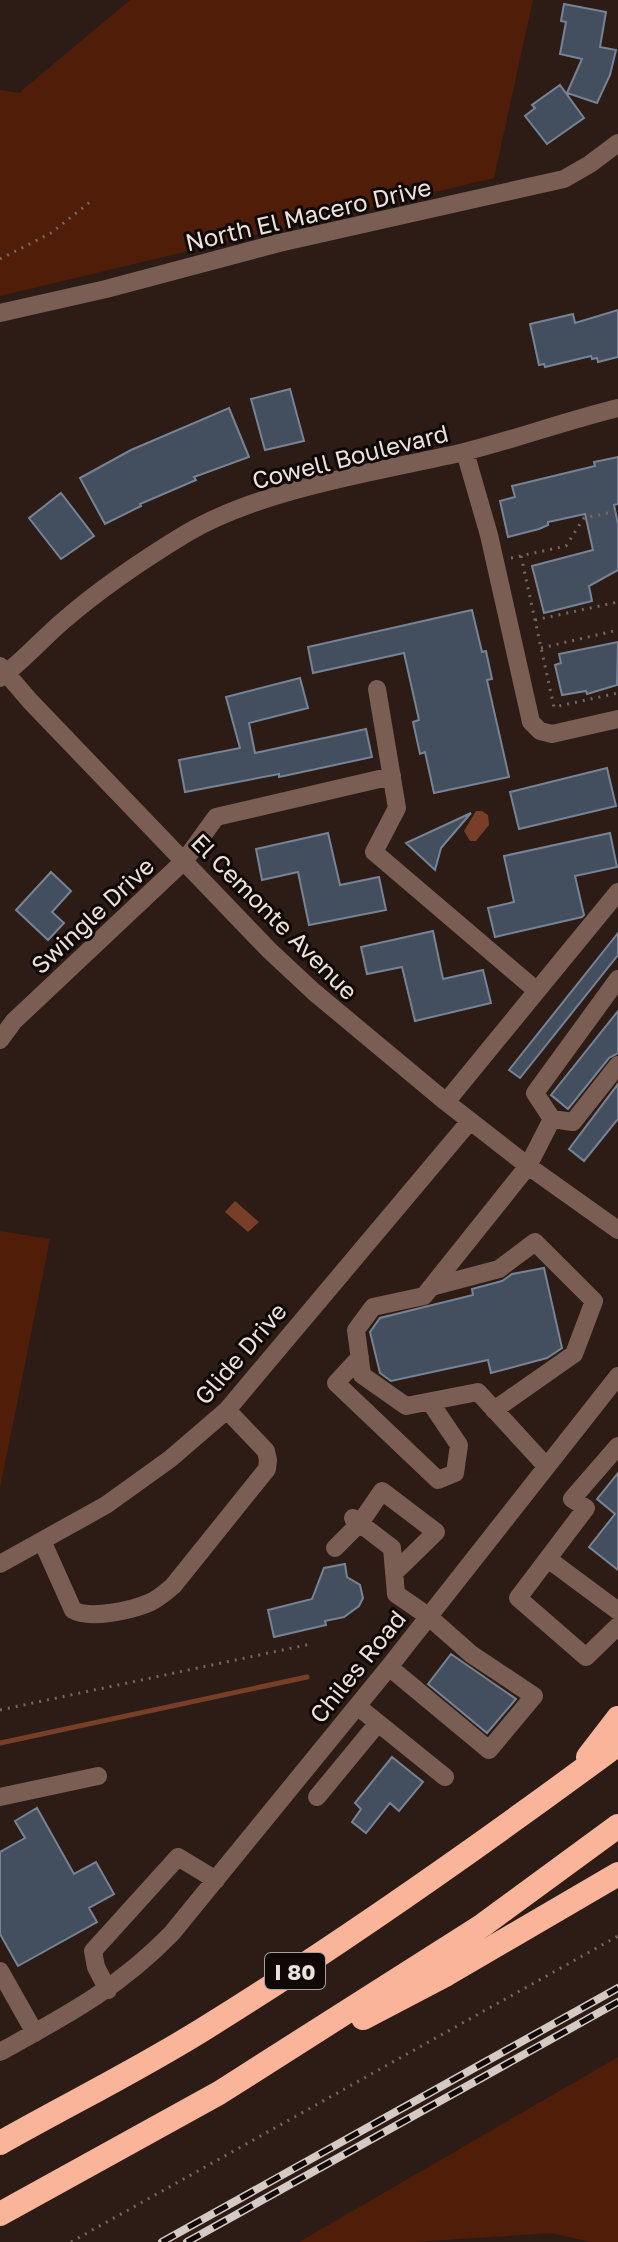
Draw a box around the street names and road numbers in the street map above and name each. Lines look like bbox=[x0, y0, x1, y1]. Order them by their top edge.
street label: North El Macero Drive bbox=[182, 172, 434, 256]
street label: Cowell Boulevard bbox=[249, 418, 451, 494]
street label: El Cemonte Avenue bbox=[186, 827, 364, 1005]
street label: Swingle Drive bbox=[25, 851, 159, 979]
street label: Glide Drive bbox=[188, 1296, 292, 1410]
street label: Chiles Road bbox=[303, 1604, 411, 1728]
road number: I 80 bbox=[265, 1953, 325, 1989]

